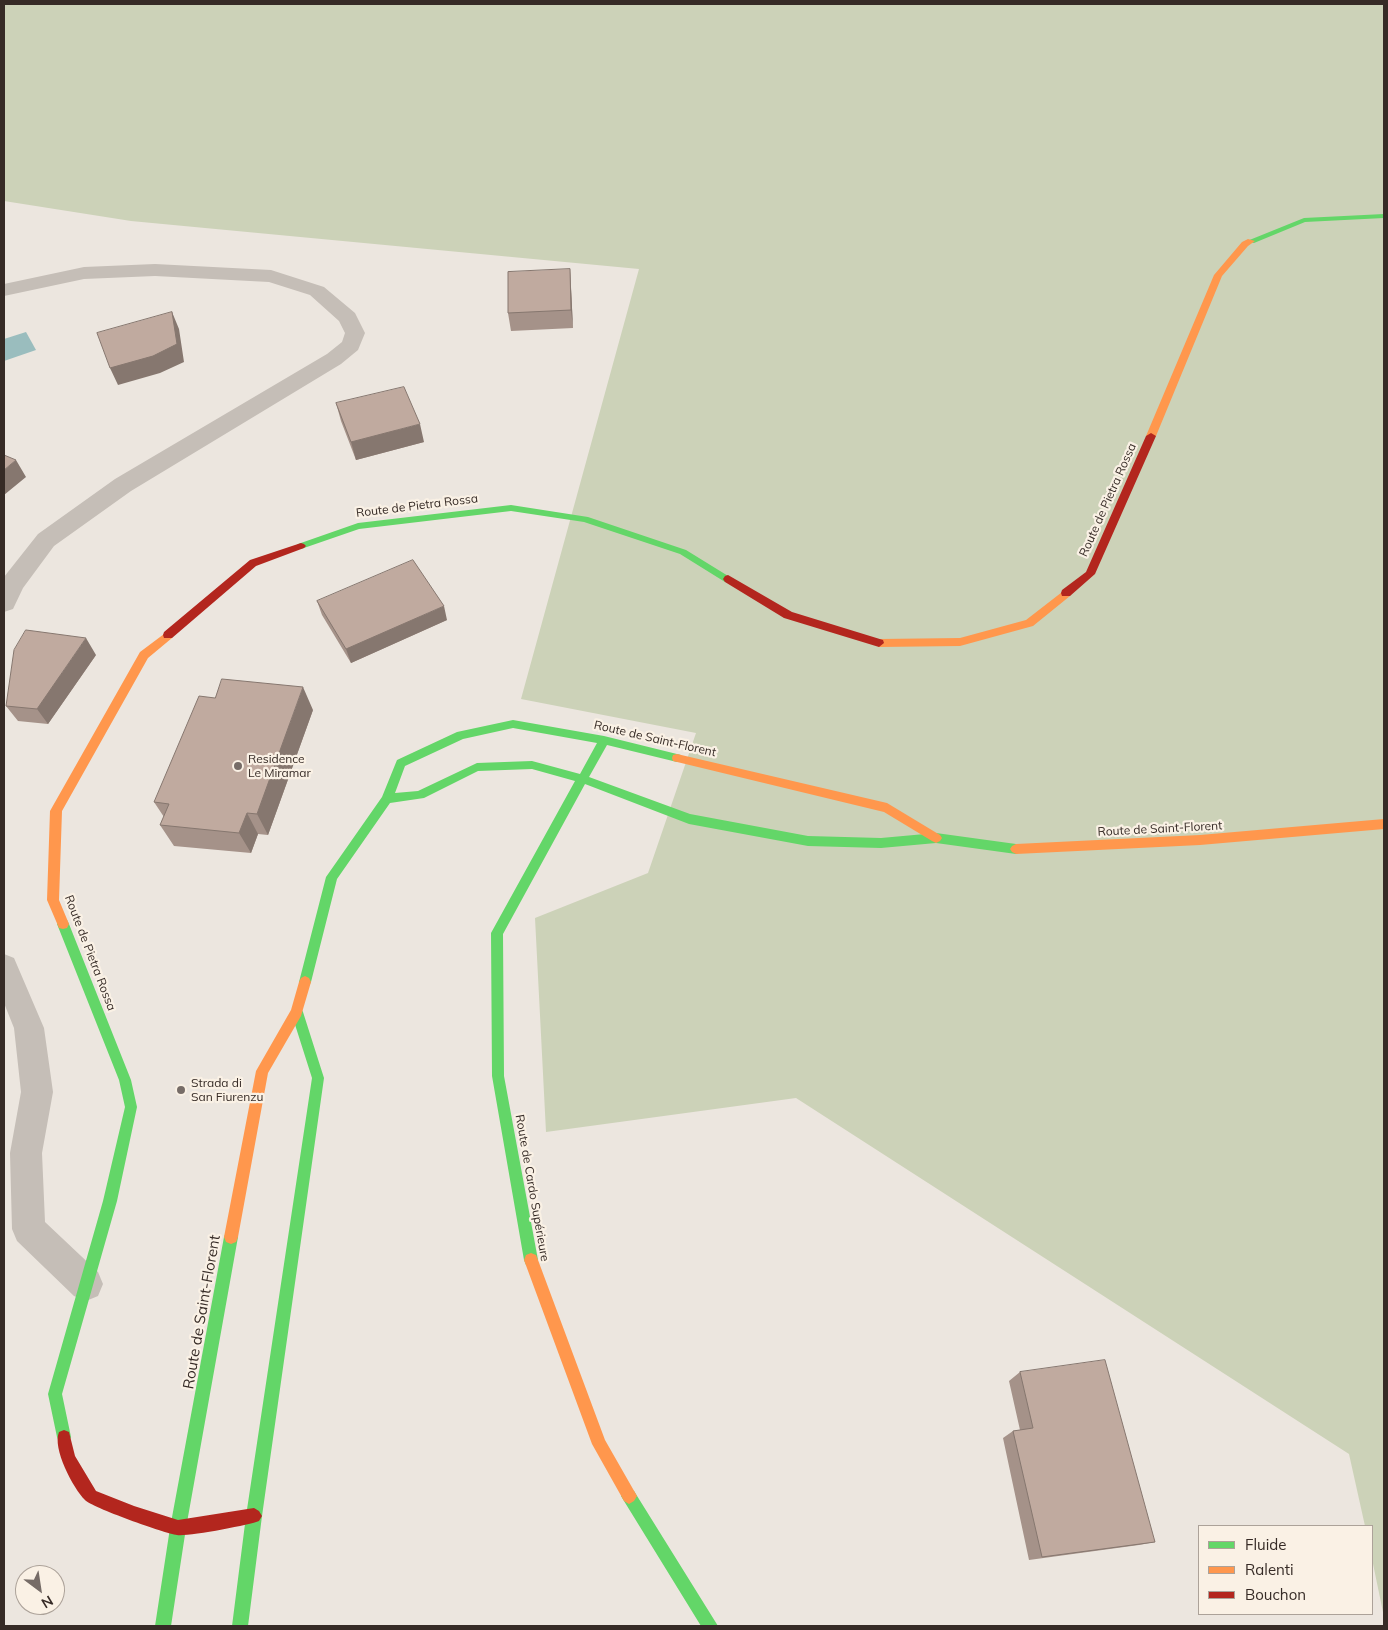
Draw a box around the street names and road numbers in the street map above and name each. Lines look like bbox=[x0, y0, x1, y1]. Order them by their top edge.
street label: Route de Pietra Rossa bbox=[1076, 441, 1140, 559]
street label: Route de Pietra Rossa bbox=[355, 491, 479, 521]
street label: Route de Saint-Florent bbox=[593, 718, 717, 760]
street label: Route de Saint-Florent bbox=[1097, 819, 1223, 839]
street label: Route de Pietra Rossa bbox=[61, 893, 119, 1013]
street label: Route de Cardo Supérieure bbox=[512, 1113, 552, 1263]
street label: Route de Saint-Florent bbox=[180, 1234, 224, 1390]

